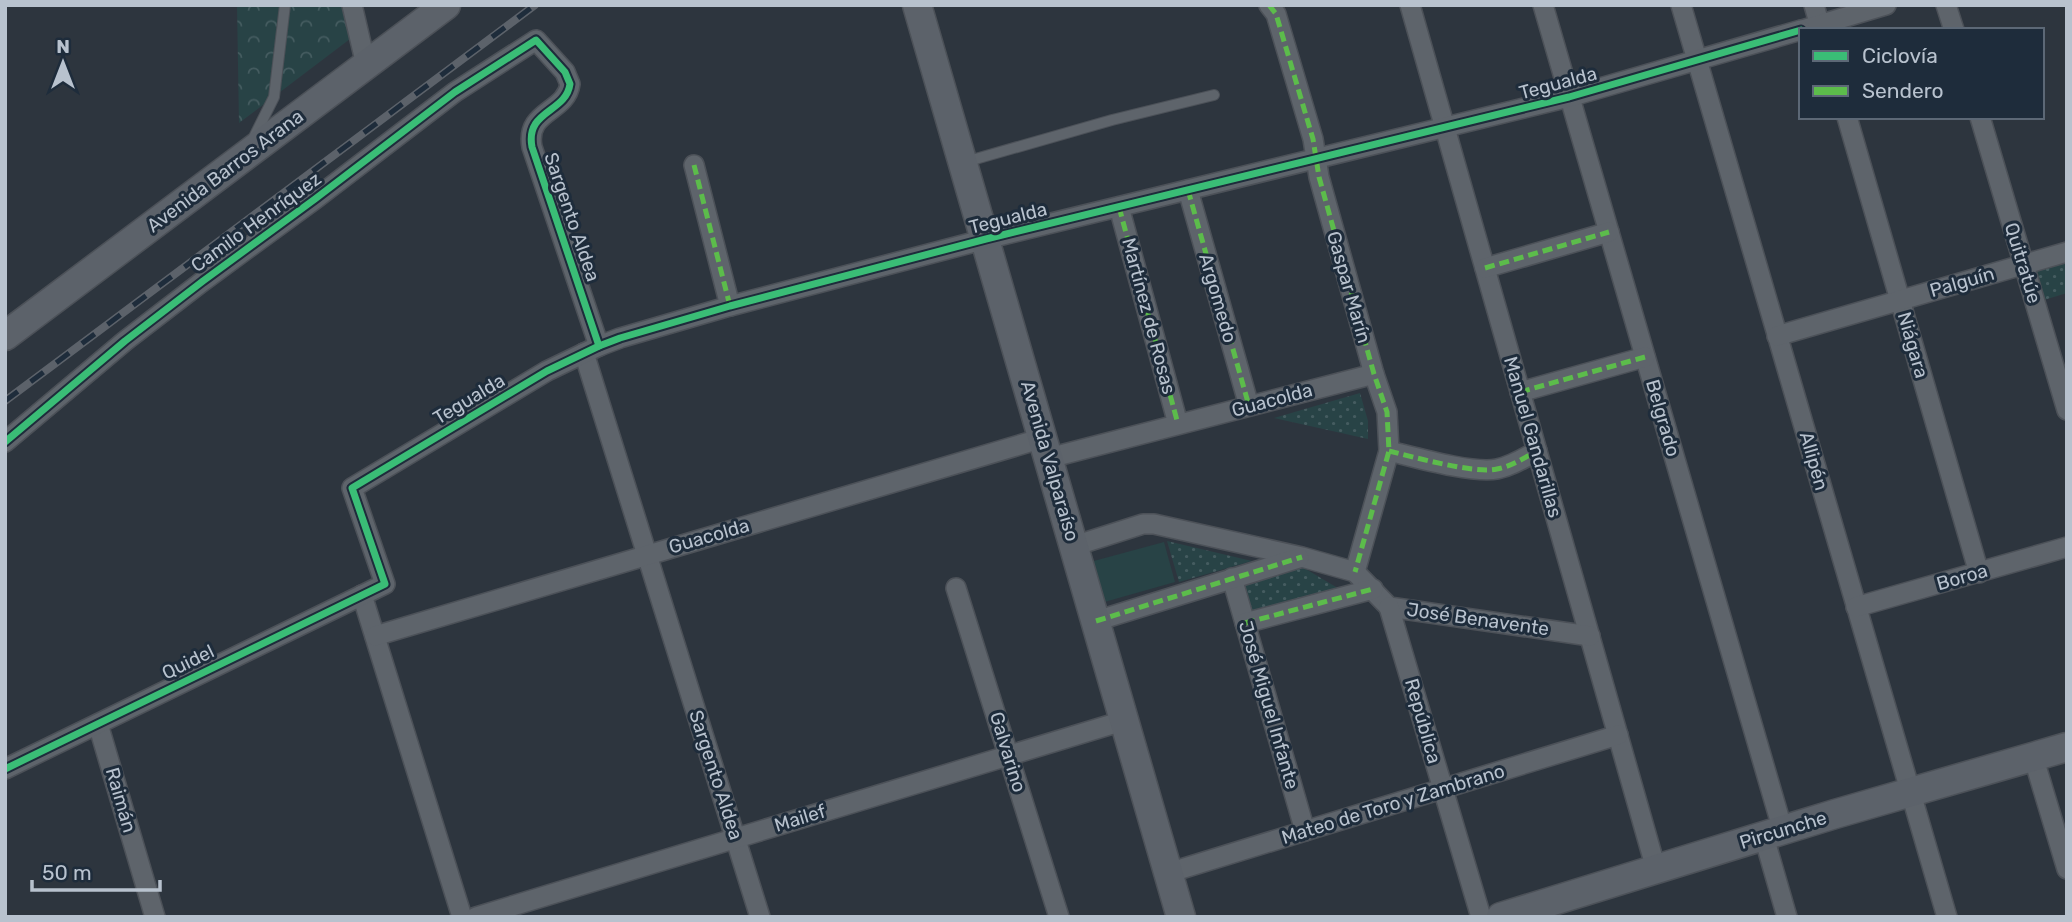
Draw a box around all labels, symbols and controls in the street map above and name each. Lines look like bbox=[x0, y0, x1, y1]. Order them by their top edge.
north arrow bbox=[28, 28, 98, 98]
legend bbox=[1799, 28, 2044, 119]
text: N bbox=[56, 35, 70, 58]
text: Ciclovía bbox=[1862, 43, 1938, 68]
street label: Tegualda bbox=[1517, 62, 1599, 104]
text: Sendero bbox=[1862, 78, 1944, 103]
street label: Avenida Barros Arana bbox=[142, 105, 308, 237]
street label: Sargento Aldea bbox=[539, 149, 605, 285]
street label: Camilo Henríquez bbox=[186, 167, 326, 277]
street label: Tegualda bbox=[967, 197, 1049, 239]
street label: Quitratúe bbox=[2000, 220, 2046, 306]
street label: Gaspar Marín bbox=[1322, 228, 1376, 346]
street label: Martínez de Rosas bbox=[1117, 235, 1181, 397]
street label: Argomedo bbox=[1194, 251, 1242, 345]
street label: Palguín bbox=[1927, 262, 1997, 302]
street label: Niágara bbox=[1893, 309, 1933, 381]
street label: Manuel Gandarillas bbox=[1499, 354, 1567, 520]
street label: Tegualda bbox=[429, 369, 509, 429]
street label: Belgrado bbox=[1641, 377, 1685, 459]
street label: Avenida Valparaíso bbox=[1016, 378, 1084, 544]
street label: Guacolda bbox=[1229, 378, 1315, 422]
street label: Allipén bbox=[1795, 429, 1833, 493]
street label: Guacolda bbox=[666, 514, 752, 558]
street label: Boroa bbox=[1934, 559, 1990, 595]
street label: José Benavente bbox=[1405, 598, 1551, 640]
street label: José Miguel Infante bbox=[1234, 618, 1304, 792]
street label: Quidel bbox=[158, 640, 218, 684]
street label: República bbox=[1400, 676, 1446, 766]
street label: Sargento Aldea bbox=[684, 707, 748, 843]
street label: Galvarino bbox=[985, 709, 1031, 795]
street label: Mateo de Toro y Zambrano bbox=[1279, 759, 1507, 849]
street label: Raimán bbox=[101, 765, 141, 835]
street label: Mailef bbox=[771, 799, 829, 837]
street label: Pircunche bbox=[1737, 806, 1829, 854]
scale bar bbox=[32, 848, 159, 892]
text: 50 m bbox=[42, 860, 92, 885]

